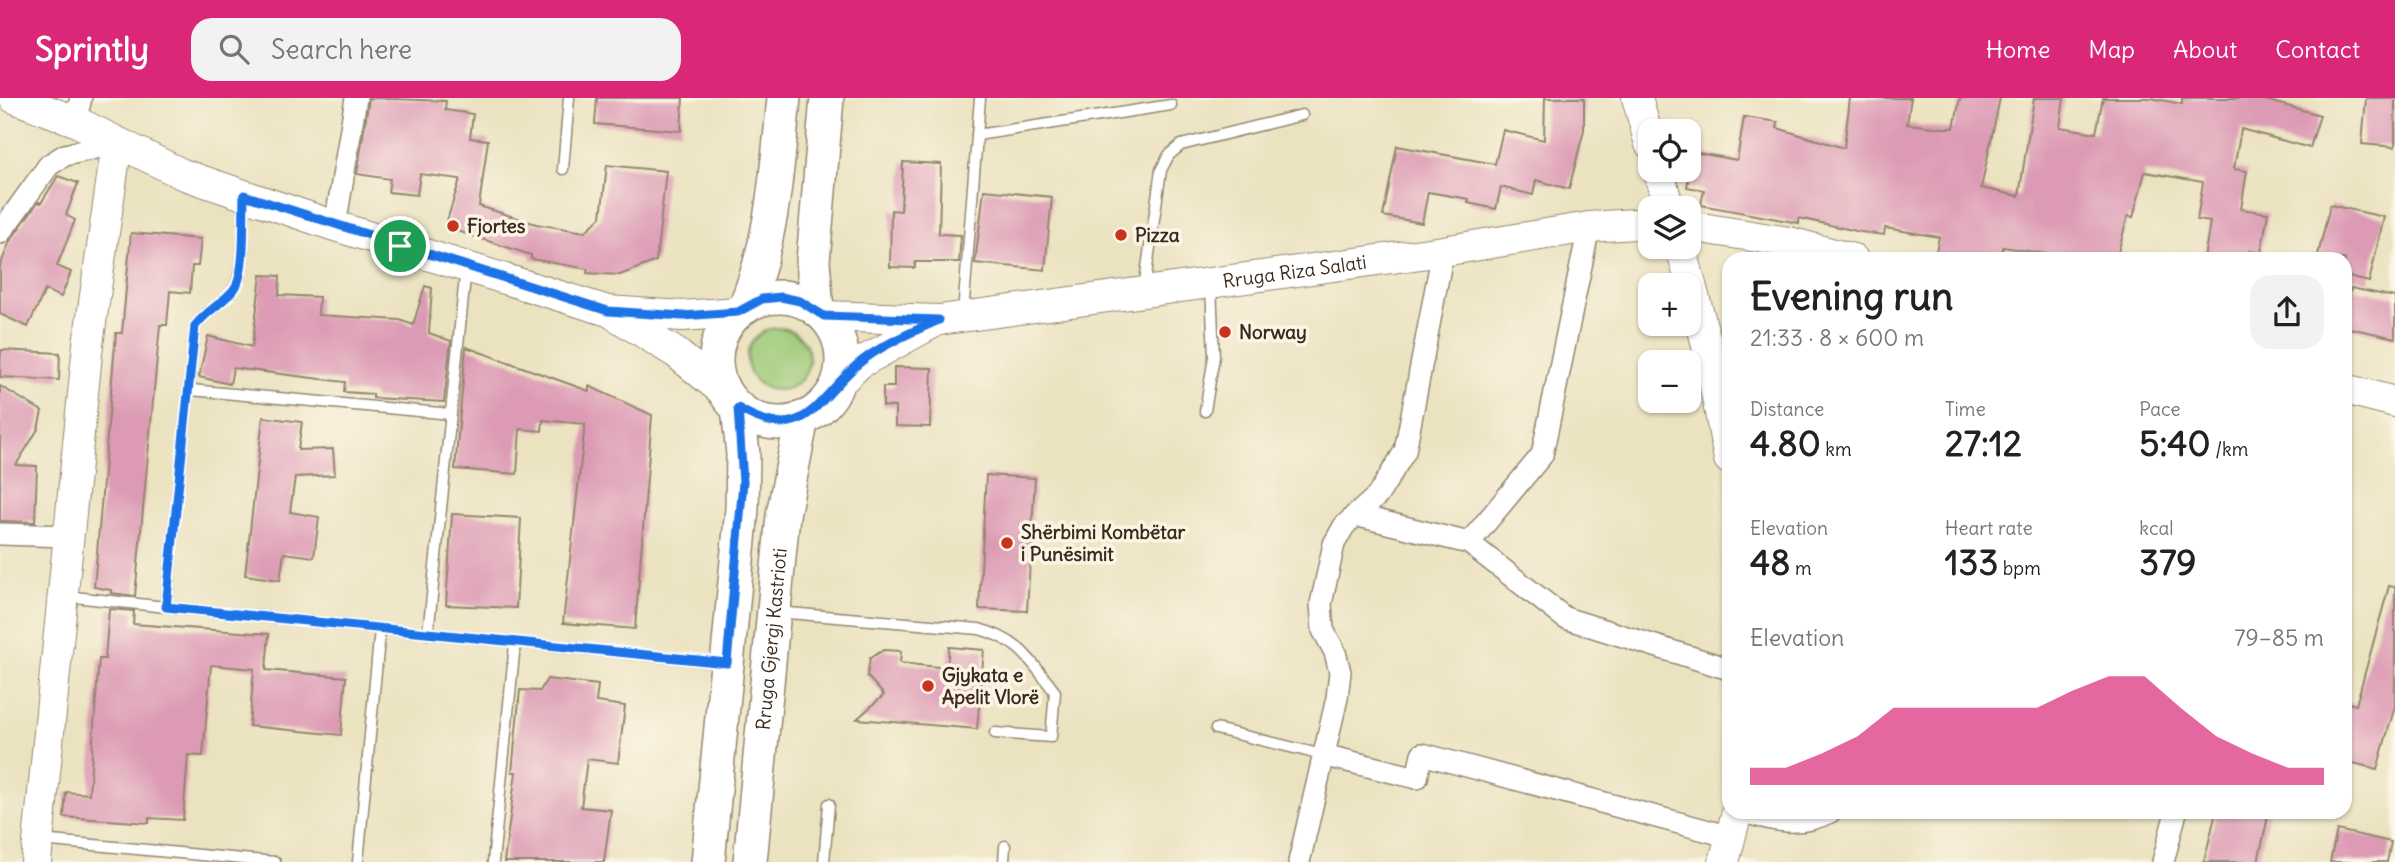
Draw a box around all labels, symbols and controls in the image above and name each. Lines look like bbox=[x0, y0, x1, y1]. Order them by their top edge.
search box bbox=[191, 18, 681, 81]
text: Sprintly bbox=[35, 28, 149, 70]
icon: search bbox=[215, 30, 253, 68]
text: Search here bbox=[271, 33, 412, 66]
text: Home bbox=[1986, 34, 2050, 64]
text: Map bbox=[2088, 34, 2135, 64]
text: About bbox=[2173, 34, 2237, 64]
text: Contact bbox=[2275, 34, 2360, 64]
map controls bbox=[1638, 119, 1701, 413]
button: locate bbox=[1638, 119, 1701, 182]
button: layers bbox=[1638, 196, 1701, 259]
place label: Fjortes bbox=[467, 214, 526, 238]
pin bbox=[370, 216, 430, 276]
marker: Fjortes bbox=[445, 218, 461, 234]
place label: Pizza bbox=[1135, 223, 1180, 247]
icon: arrive bbox=[381, 227, 419, 265]
marker: Pizza bbox=[1113, 227, 1129, 243]
street label: Rruga Riza Salati bbox=[1221, 250, 1368, 293]
button: + bbox=[1638, 273, 1701, 336]
text: Evening run bbox=[1750, 273, 1953, 320]
button: share bbox=[2250, 275, 2324, 349]
place label: Norway bbox=[1239, 320, 1307, 344]
text: 21:33 · 8 × 600 m bbox=[1750, 323, 1924, 352]
marker: Norway bbox=[1217, 324, 1233, 340]
button: − bbox=[1638, 350, 1701, 413]
text: Distance bbox=[1750, 397, 1824, 421]
text: Time bbox=[1945, 397, 1986, 421]
text: Pace bbox=[2139, 397, 2181, 421]
text: 4.80 bbox=[1750, 421, 1821, 465]
text: 27:12 bbox=[1945, 421, 2022, 465]
text: 5:40 bbox=[2139, 421, 2211, 465]
text: km bbox=[1821, 437, 1852, 461]
text: /km bbox=[2211, 437, 2248, 461]
text: Elevation bbox=[1750, 516, 1828, 540]
text: Heart rate bbox=[1945, 516, 2033, 540]
text: kcal bbox=[2139, 516, 2174, 540]
place label: Shërbimi Kombëtar i Punësimit bbox=[1021, 520, 1186, 566]
marker: Shërbimi Kombëtar i Punësimit bbox=[999, 535, 1015, 551]
text: 48 bbox=[1750, 540, 1790, 584]
text: 133 bbox=[1945, 540, 1998, 584]
text: 379 bbox=[2139, 540, 2196, 584]
street label: Rruga Gjergj Kastrioti bbox=[751, 547, 792, 731]
text: m bbox=[1790, 556, 1812, 580]
text: bpm bbox=[1998, 556, 2041, 580]
text: Elevation bbox=[1750, 623, 1844, 652]
text: 79–85 m bbox=[2234, 623, 2324, 652]
place label: Gjykata e Apelit Vlorë bbox=[942, 663, 1039, 709]
marker: Gjykata e Apelit Vlorë bbox=[920, 678, 936, 694]

